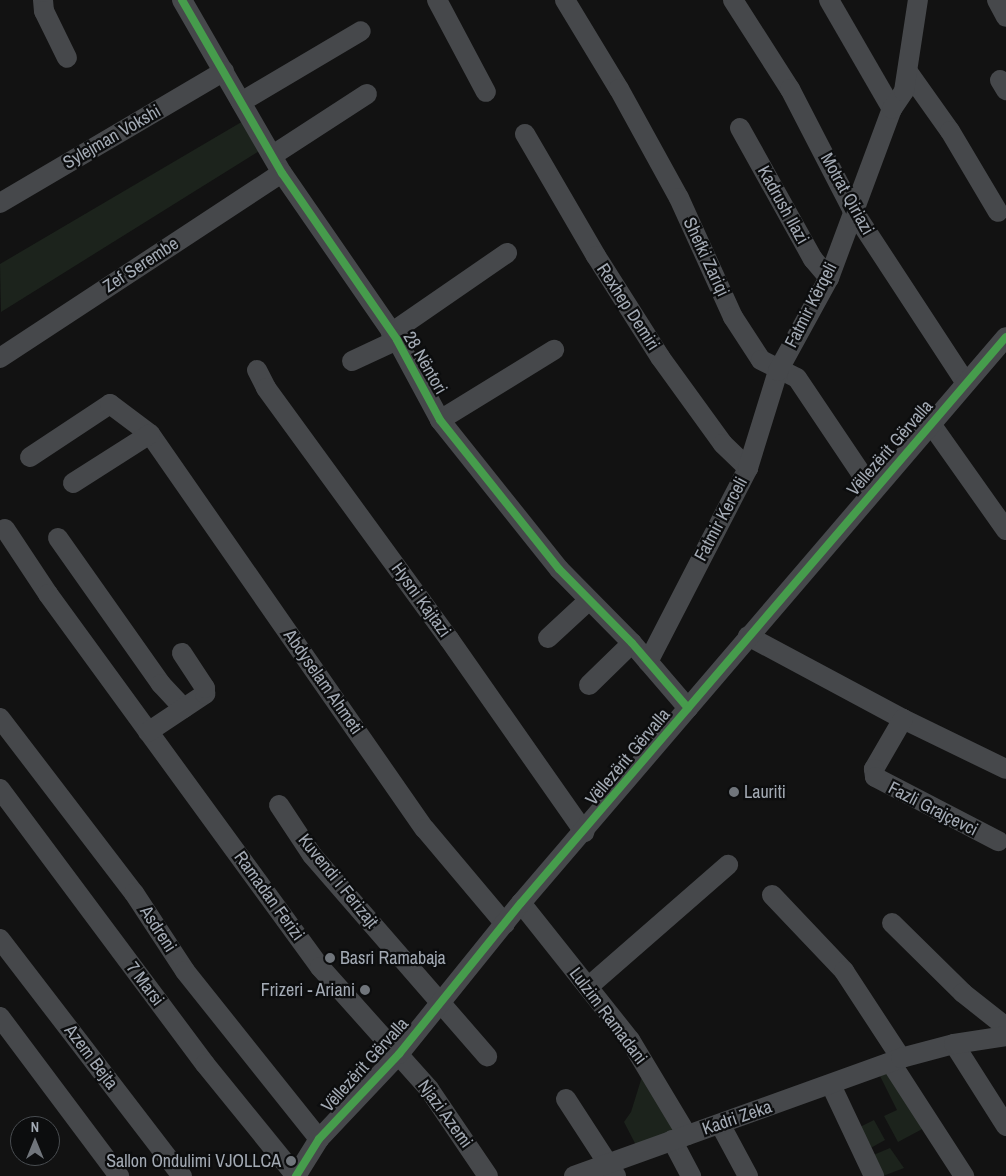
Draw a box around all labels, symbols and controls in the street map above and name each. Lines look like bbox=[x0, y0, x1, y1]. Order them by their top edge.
street label: Sylejman Vokshi bbox=[59, 100, 165, 174]
street label: Motrat Qiriazi bbox=[816, 149, 878, 239]
street label: Kadrush Ilazi bbox=[753, 162, 813, 248]
street label: Shefki Zariqi bbox=[678, 214, 734, 300]
street label: Zef Serembe bbox=[99, 233, 183, 297]
street label: Rexhep Demiri bbox=[592, 259, 664, 355]
street label: Fatmir Kërqeli bbox=[780, 259, 842, 351]
street label: 28 Nëntori bbox=[398, 328, 452, 398]
street label: Vëllezërit Gërvalla bbox=[843, 396, 937, 500]
street label: Fatmir Kerceli bbox=[690, 473, 752, 565]
street label: Hysni Kajtazi bbox=[387, 558, 455, 642]
street label: Abdyselam Ahmeti bbox=[279, 625, 367, 739]
street label: Vëllezërit Gërvalla bbox=[581, 704, 675, 810]
street label: Fazli Grajçevci bbox=[885, 777, 981, 841]
place label: Lauriti bbox=[744, 781, 786, 803]
marker: Lauriti bbox=[728, 786, 740, 798]
street label: Kuvendi i Ferizajt bbox=[293, 830, 383, 932]
street label: Ramadan Ferizi bbox=[229, 847, 309, 945]
street label: Asdreni bbox=[135, 902, 181, 956]
place label: Basri Ramabaja bbox=[340, 947, 446, 969]
marker: Basri Ramabaja bbox=[324, 952, 336, 964]
street label: 7 Marsi bbox=[122, 958, 168, 1010]
street label: Lulzim Ramadani bbox=[565, 963, 651, 1069]
place label: Frizeri - Ariani bbox=[260, 979, 355, 1001]
marker: Frizeri - Ariani bbox=[359, 984, 371, 996]
street label: Vëllezërit Gërvalla bbox=[317, 1013, 413, 1117]
street label: Azem Bejta bbox=[60, 1020, 122, 1094]
street label: Njazi Azemi bbox=[413, 1075, 477, 1153]
street label: Kadri Zeka bbox=[699, 1096, 775, 1140]
north arrow bbox=[10, 1116, 60, 1166]
text: N bbox=[31, 1118, 39, 1136]
place label: Sallon Ondulimi VJOLLCA bbox=[106, 1150, 281, 1172]
marker: Sallon Ondulimi VJOLLCA bbox=[285, 1155, 297, 1167]

